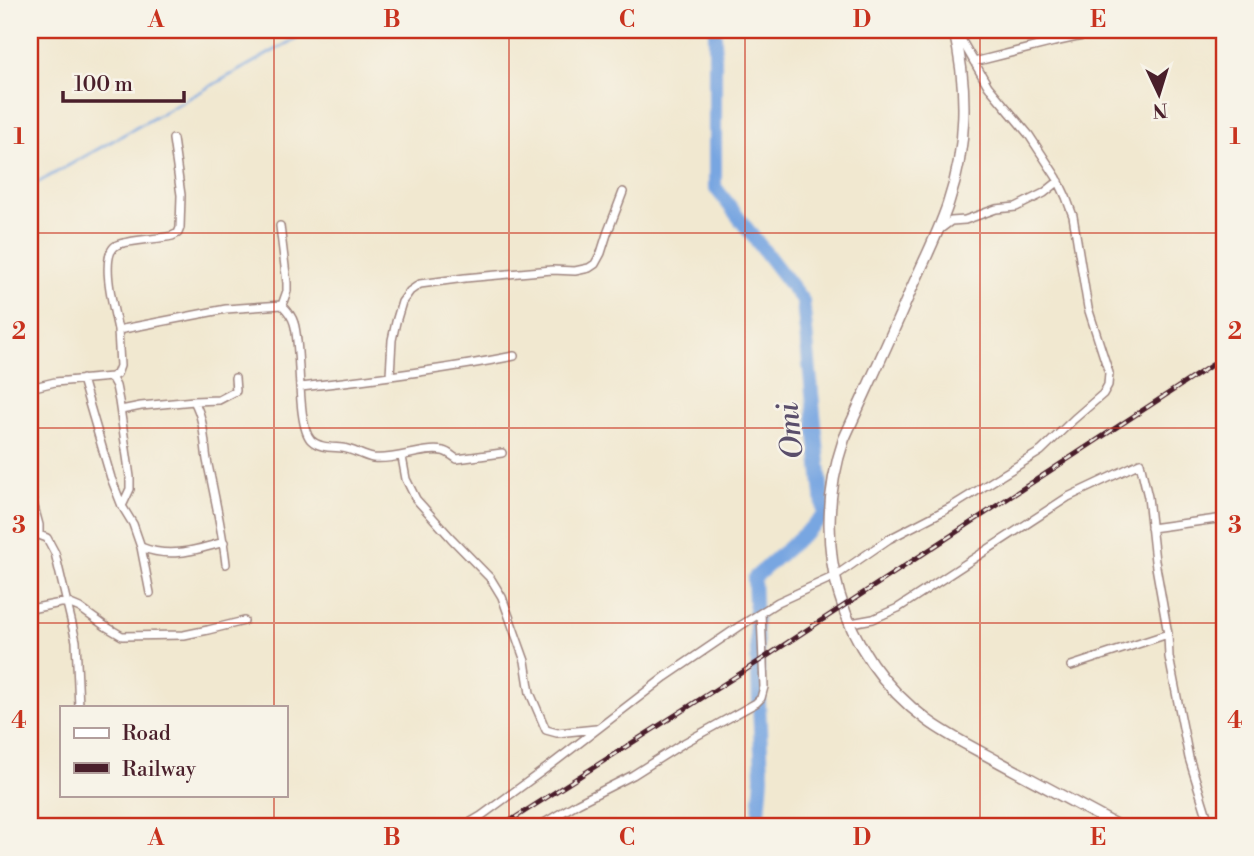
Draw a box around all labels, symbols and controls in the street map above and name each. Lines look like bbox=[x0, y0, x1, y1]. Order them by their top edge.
text: A bbox=[147, 6, 165, 34]
text: B bbox=[383, 6, 401, 34]
text: C bbox=[619, 6, 635, 34]
text: D bbox=[853, 6, 871, 34]
text: E bbox=[1090, 6, 1106, 34]
scale bar bbox=[63, 60, 184, 104]
north arrow bbox=[1124, 60, 1194, 130]
text: 100 m bbox=[74, 72, 133, 98]
text: N bbox=[1152, 97, 1168, 122]
text: 1 bbox=[13, 123, 25, 151]
text: 1 bbox=[1229, 123, 1241, 151]
text: 2 bbox=[12, 318, 26, 346]
text: 2 bbox=[1228, 318, 1242, 346]
water label: Omi bbox=[769, 400, 813, 461]
text: 3 bbox=[12, 512, 26, 540]
text: 3 bbox=[1228, 512, 1242, 540]
legend bbox=[60, 706, 287, 796]
text: 4 bbox=[11, 707, 27, 735]
text: 4 bbox=[1227, 707, 1243, 735]
text: Road bbox=[122, 721, 171, 747]
text: Railway bbox=[122, 757, 197, 783]
text: A bbox=[147, 824, 165, 852]
text: B bbox=[383, 824, 401, 852]
text: C bbox=[619, 824, 635, 852]
text: D bbox=[853, 824, 871, 852]
text: E bbox=[1090, 824, 1106, 852]

